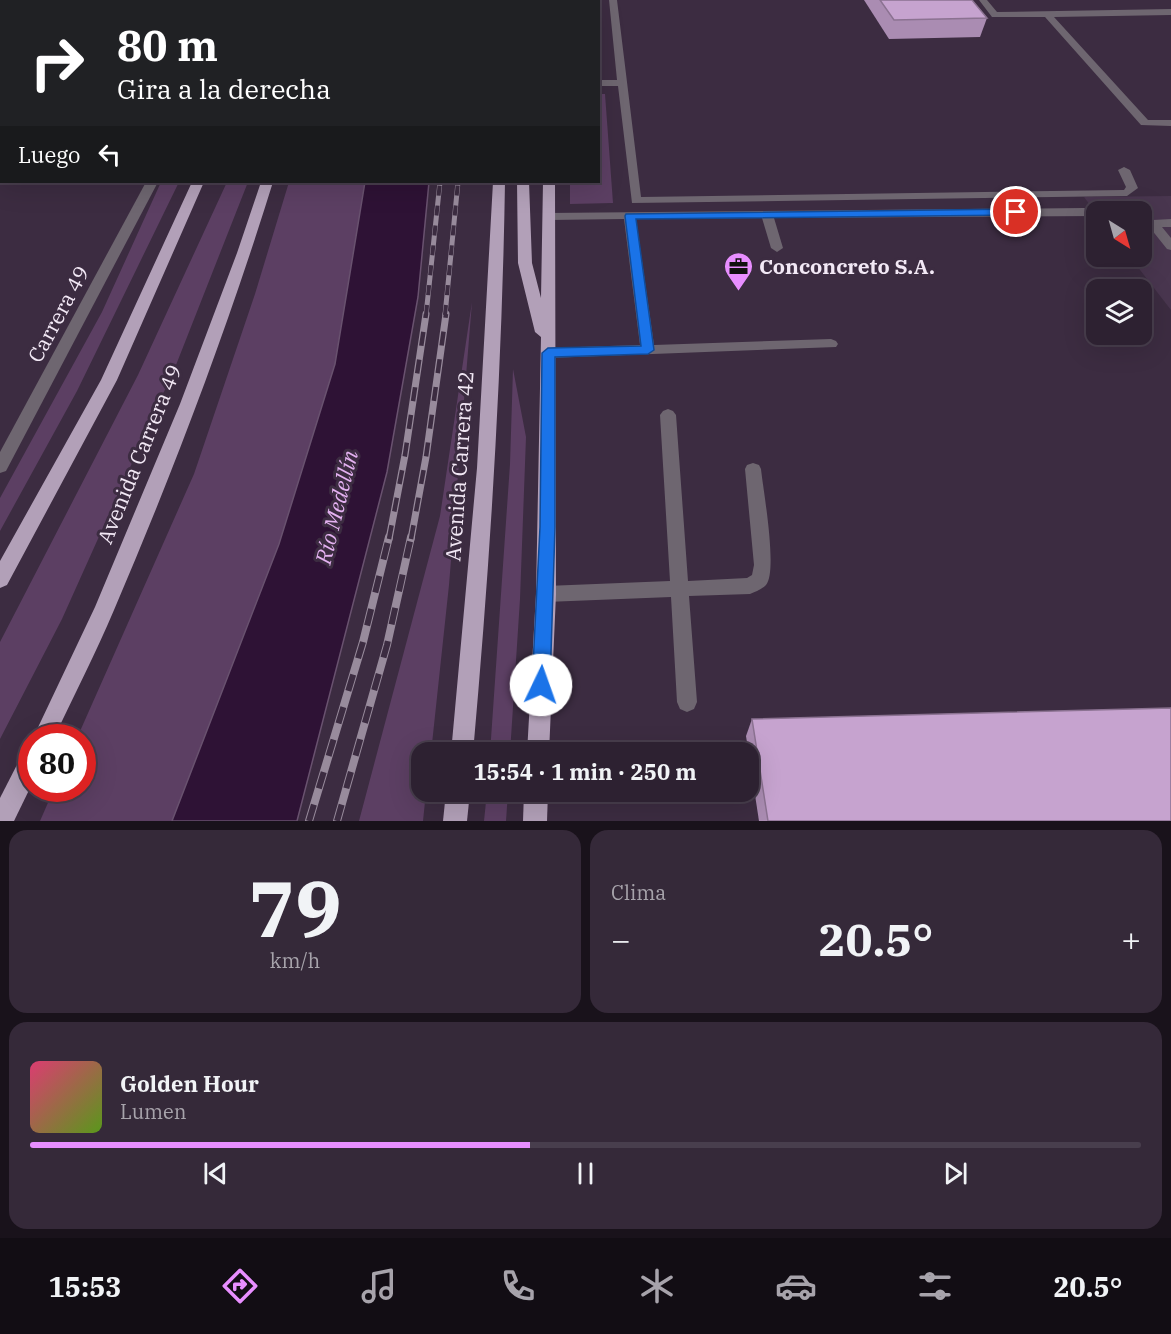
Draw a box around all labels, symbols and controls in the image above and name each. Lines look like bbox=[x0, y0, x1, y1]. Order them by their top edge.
text: 80 m bbox=[117, 18, 218, 73]
icon: right bbox=[18, 24, 96, 102]
text: Gira a la derecha bbox=[117, 71, 331, 106]
icon: left bbox=[93, 138, 126, 171]
text: Luego bbox=[18, 140, 81, 169]
pin bbox=[990, 186, 1041, 237]
icon: arrive bbox=[999, 195, 1032, 228]
north arrow bbox=[1086, 201, 1152, 267]
map controls bbox=[1086, 201, 1152, 345]
office icon: Conconcreto S.A. bbox=[722, 250, 754, 292]
place label: Conconcreto S.A. bbox=[759, 252, 935, 280]
street label: Carrera 49 bbox=[21, 261, 95, 367]
button: layers bbox=[1086, 279, 1152, 345]
street label: Avenida Carrera 49 bbox=[90, 360, 188, 548]
street label: Avenida Carrera 42 bbox=[438, 370, 480, 562]
water label: Río Medellín bbox=[308, 447, 364, 568]
position arrow bbox=[509, 653, 573, 717]
speed limit sign: 80 bbox=[18, 724, 96, 802]
text: 15:54 · 1 min · 250 m bbox=[473, 757, 697, 786]
text: 79 bbox=[248, 857, 342, 958]
text: Clima bbox=[611, 879, 666, 906]
text: 20.5° bbox=[819, 910, 933, 968]
text: − bbox=[611, 918, 631, 961]
text: + bbox=[1121, 918, 1141, 961]
text: km/h bbox=[270, 947, 320, 974]
text: Golden Hour bbox=[120, 1069, 259, 1098]
text: Lumen bbox=[120, 1098, 187, 1125]
icon: previous bbox=[199, 1157, 232, 1190]
icon: pause bbox=[569, 1157, 602, 1190]
icon: next bbox=[939, 1157, 972, 1190]
icon: directions bbox=[219, 1265, 261, 1307]
icon: music bbox=[358, 1265, 400, 1307]
icon: phone bbox=[497, 1265, 539, 1307]
icon: climate bbox=[636, 1265, 678, 1307]
icon: car bbox=[775, 1265, 817, 1307]
icon: filters bbox=[914, 1265, 956, 1307]
text: 15:53 bbox=[49, 1269, 122, 1304]
text: 20.5° bbox=[1053, 1269, 1122, 1304]

